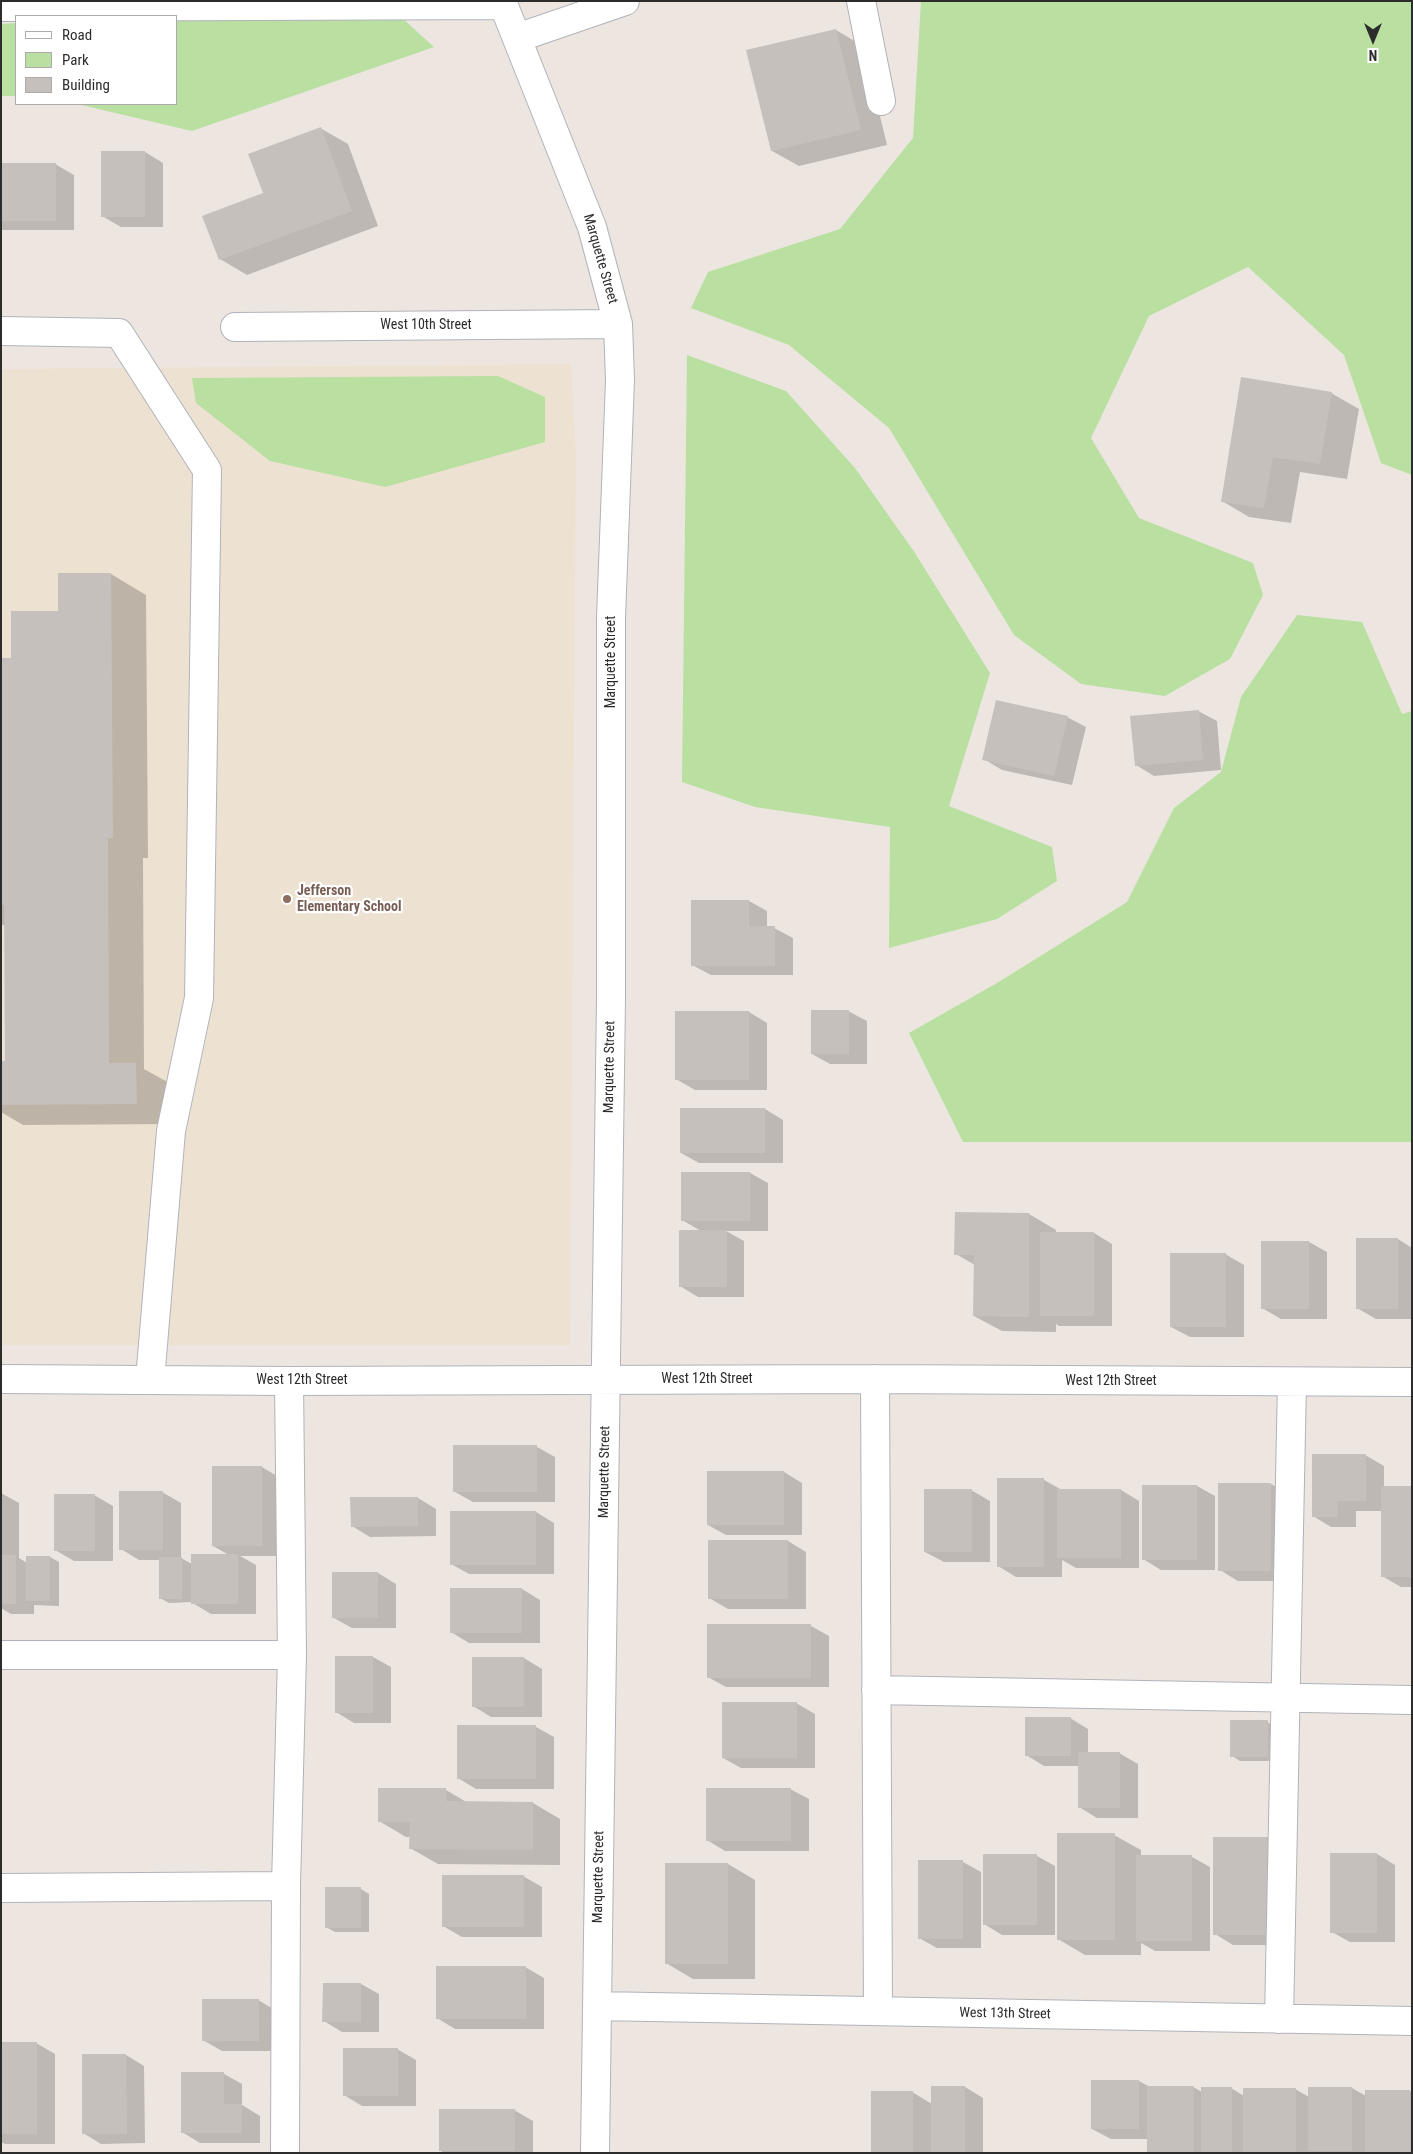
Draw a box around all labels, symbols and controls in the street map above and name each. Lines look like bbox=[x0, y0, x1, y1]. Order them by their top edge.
legend bbox=[15, 15, 178, 105]
north arrow bbox=[1348, 15, 1398, 65]
text: Road bbox=[62, 26, 92, 44]
text: N bbox=[1369, 47, 1377, 63]
text: Park bbox=[62, 51, 89, 69]
text: Building bbox=[62, 76, 110, 94]
street label: Marquette Street bbox=[579, 212, 621, 306]
street label: West 10th Street bbox=[380, 317, 472, 333]
street label: Marquette Street bbox=[603, 616, 619, 708]
place label: Jefferson Elementary School bbox=[297, 883, 402, 916]
marker: Jefferson Elementary School bbox=[281, 893, 293, 905]
street label: Marquette Street bbox=[601, 1021, 619, 1113]
street label: West 12th Street bbox=[661, 1371, 753, 1387]
street label: West 12th Street bbox=[256, 1372, 348, 1388]
street label: West 12th Street bbox=[1065, 1373, 1157, 1389]
street label: Marquette Street bbox=[596, 1426, 614, 1518]
street label: Marquette Street bbox=[590, 1831, 608, 1923]
street label: West 13th Street bbox=[959, 2005, 1051, 2023]

